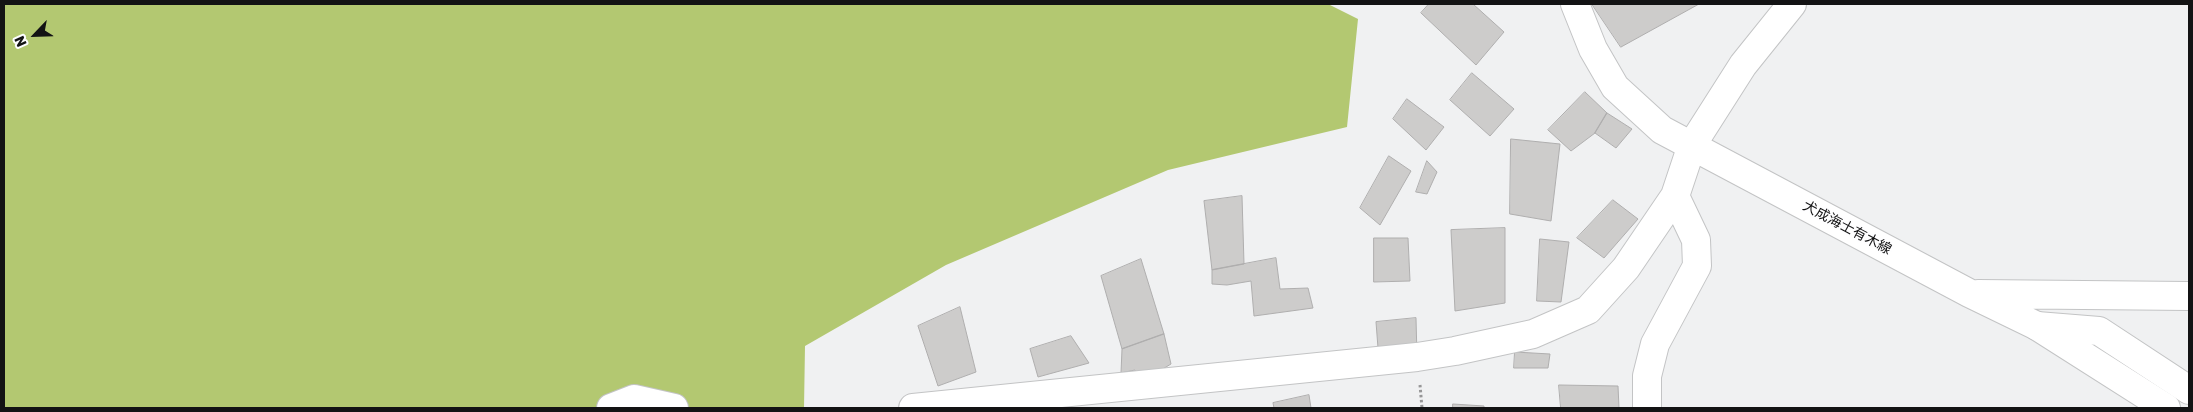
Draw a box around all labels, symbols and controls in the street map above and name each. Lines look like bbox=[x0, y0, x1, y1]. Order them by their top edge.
north arrow bbox=[10, 10, 60, 60]
text: N bbox=[11, 33, 31, 49]
street label: 犬成海士有木線 bbox=[1800, 198, 1894, 258]

